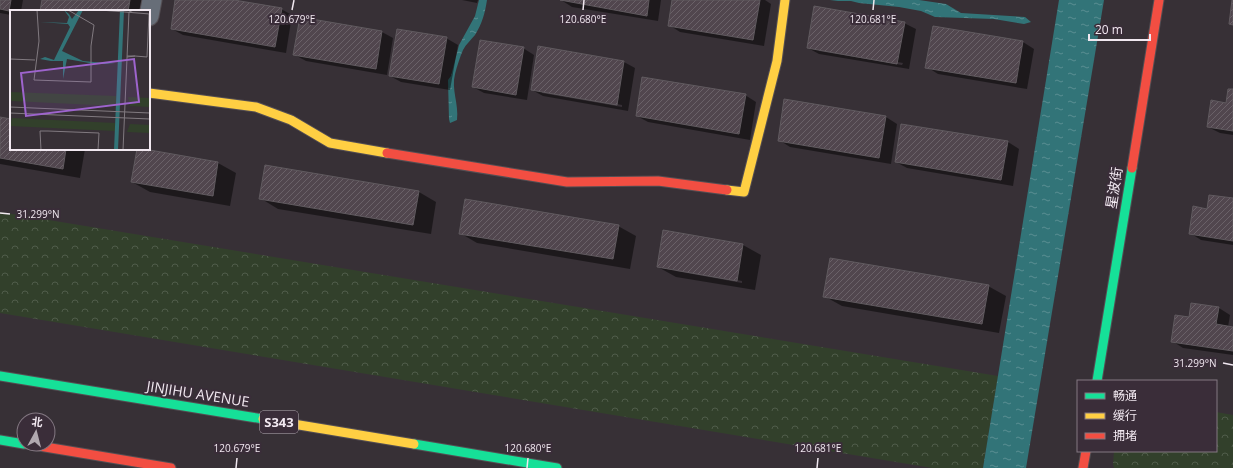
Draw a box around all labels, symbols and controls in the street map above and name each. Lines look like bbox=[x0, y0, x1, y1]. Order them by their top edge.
inset map bbox=[10, 10, 150, 150]
text: 120.679°E bbox=[269, 12, 315, 26]
text: 120.680°E bbox=[560, 12, 606, 26]
text: 120.681°E bbox=[850, 12, 896, 26]
scale bar bbox=[1089, 16, 1150, 42]
text: 20 m bbox=[1095, 21, 1123, 38]
street label: 星波街 bbox=[1101, 166, 1126, 210]
text: 31.299°N bbox=[16, 207, 60, 221]
text: 31.299°N bbox=[1173, 356, 1217, 370]
street label: JINJIHU AVENUE bbox=[143, 376, 251, 411]
legend bbox=[1077, 380, 1217, 452]
text: 畅通 bbox=[1113, 387, 1137, 404]
text: 缓行 bbox=[1113, 407, 1137, 424]
road number: S343 bbox=[260, 411, 298, 433]
north arrow bbox=[16, 412, 56, 452]
text: 北 bbox=[31, 413, 44, 430]
text: 拥堵 bbox=[1113, 427, 1137, 444]
text: 120.679°E bbox=[214, 441, 260, 455]
text: 120.680°E bbox=[505, 441, 551, 455]
text: 120.681°E bbox=[795, 441, 841, 455]

